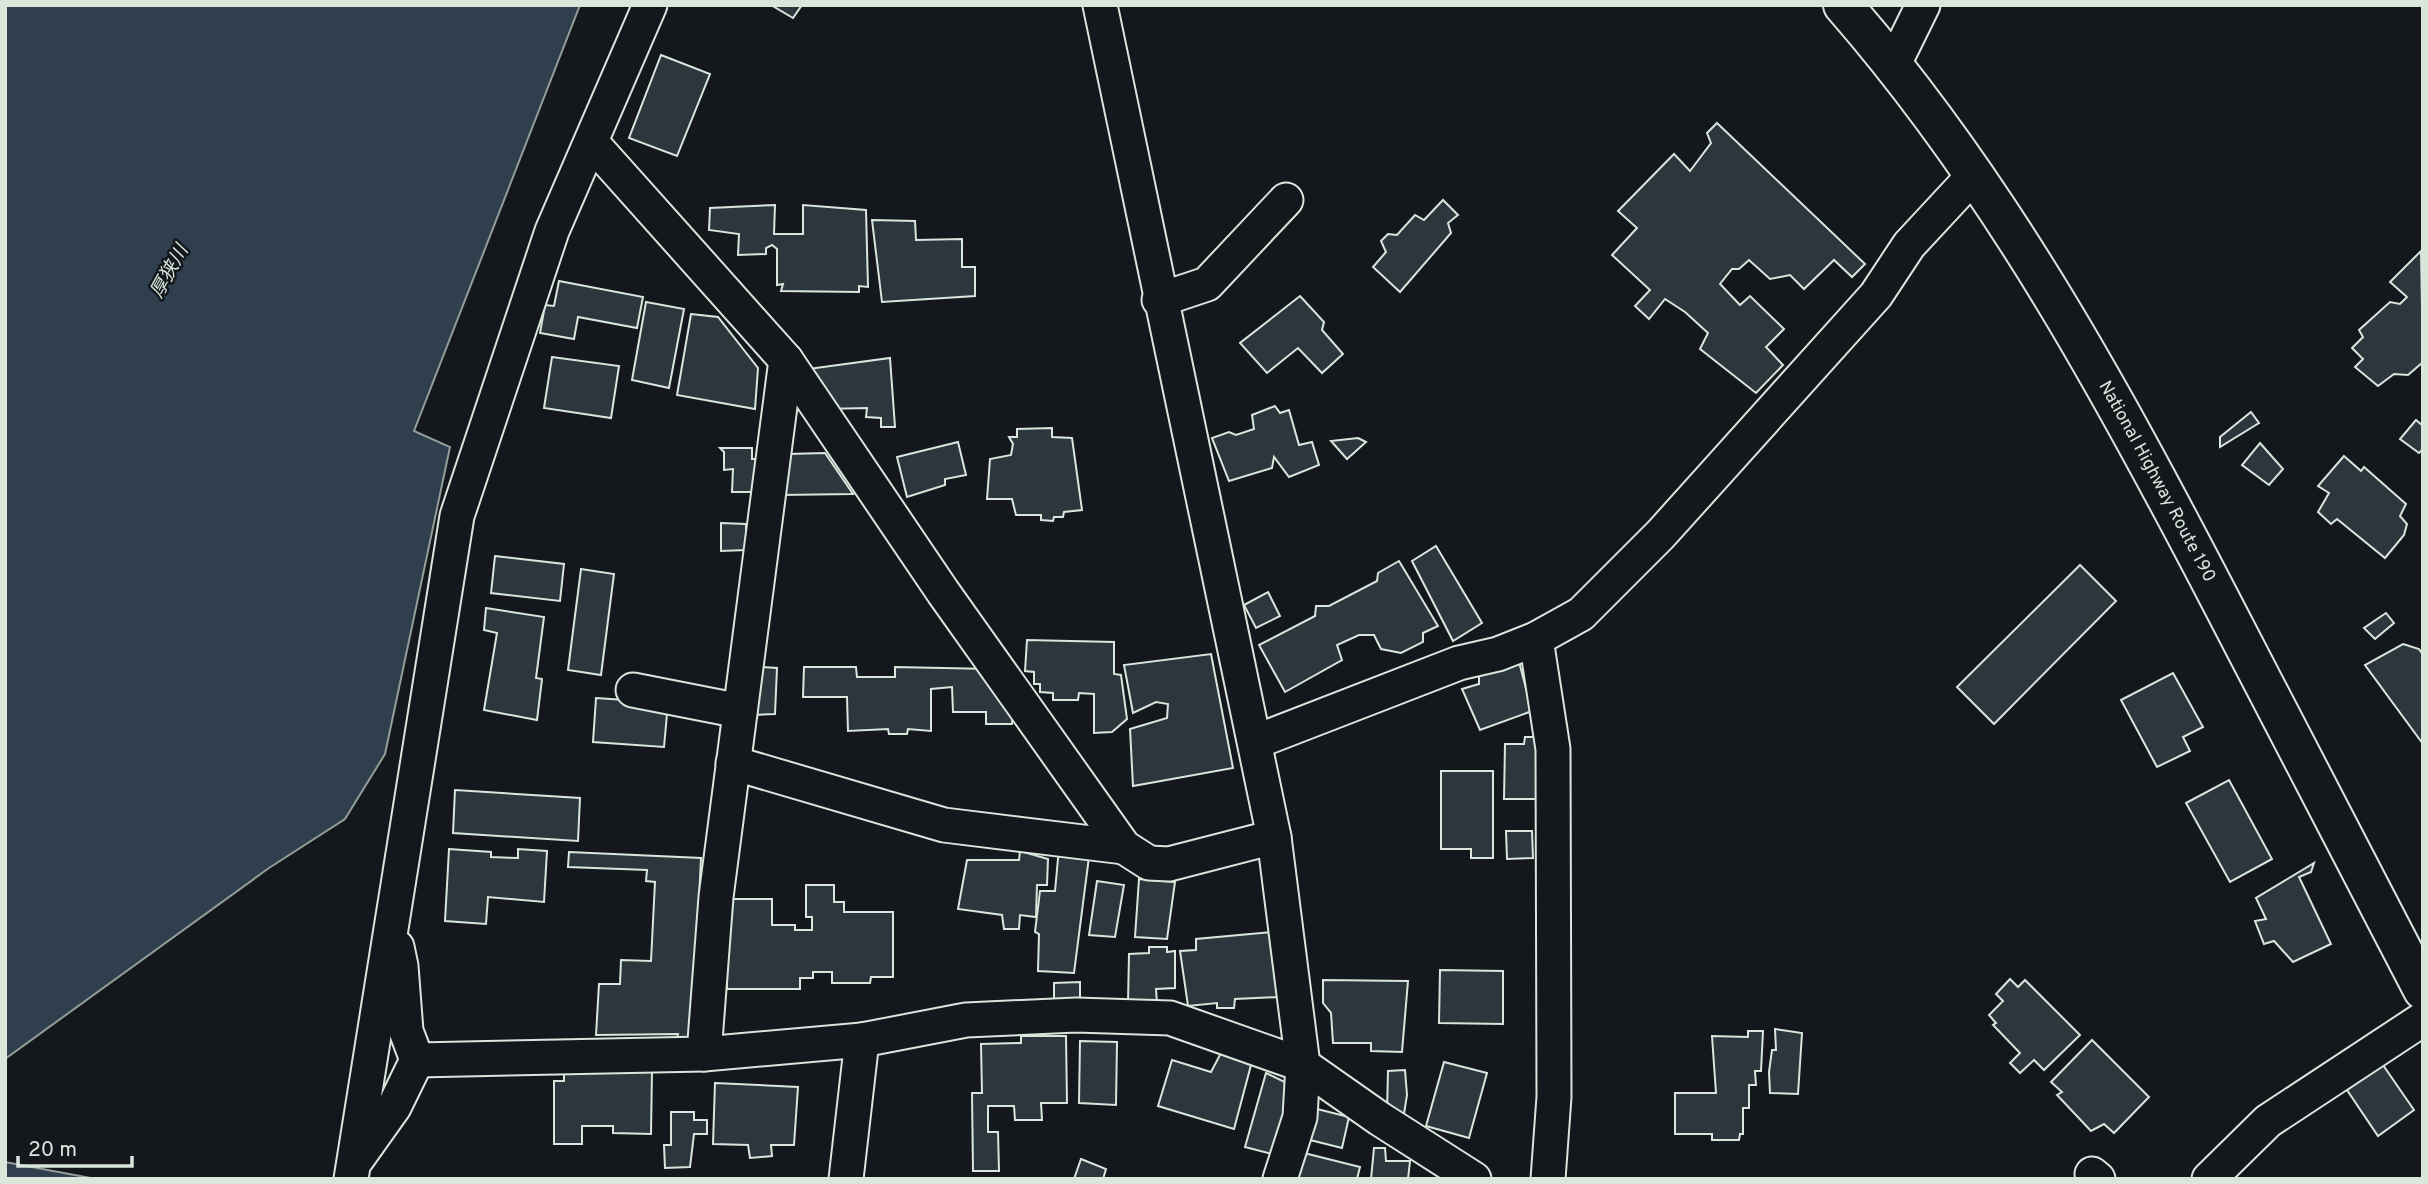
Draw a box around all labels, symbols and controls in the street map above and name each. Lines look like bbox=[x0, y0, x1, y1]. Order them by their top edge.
water label: 厚狭川 bbox=[146, 240, 195, 303]
street label: National Highway Route 190 bbox=[2093, 377, 2221, 586]
scale bar bbox=[18, 1124, 131, 1168]
text: 20 m bbox=[28, 1137, 77, 1164]

